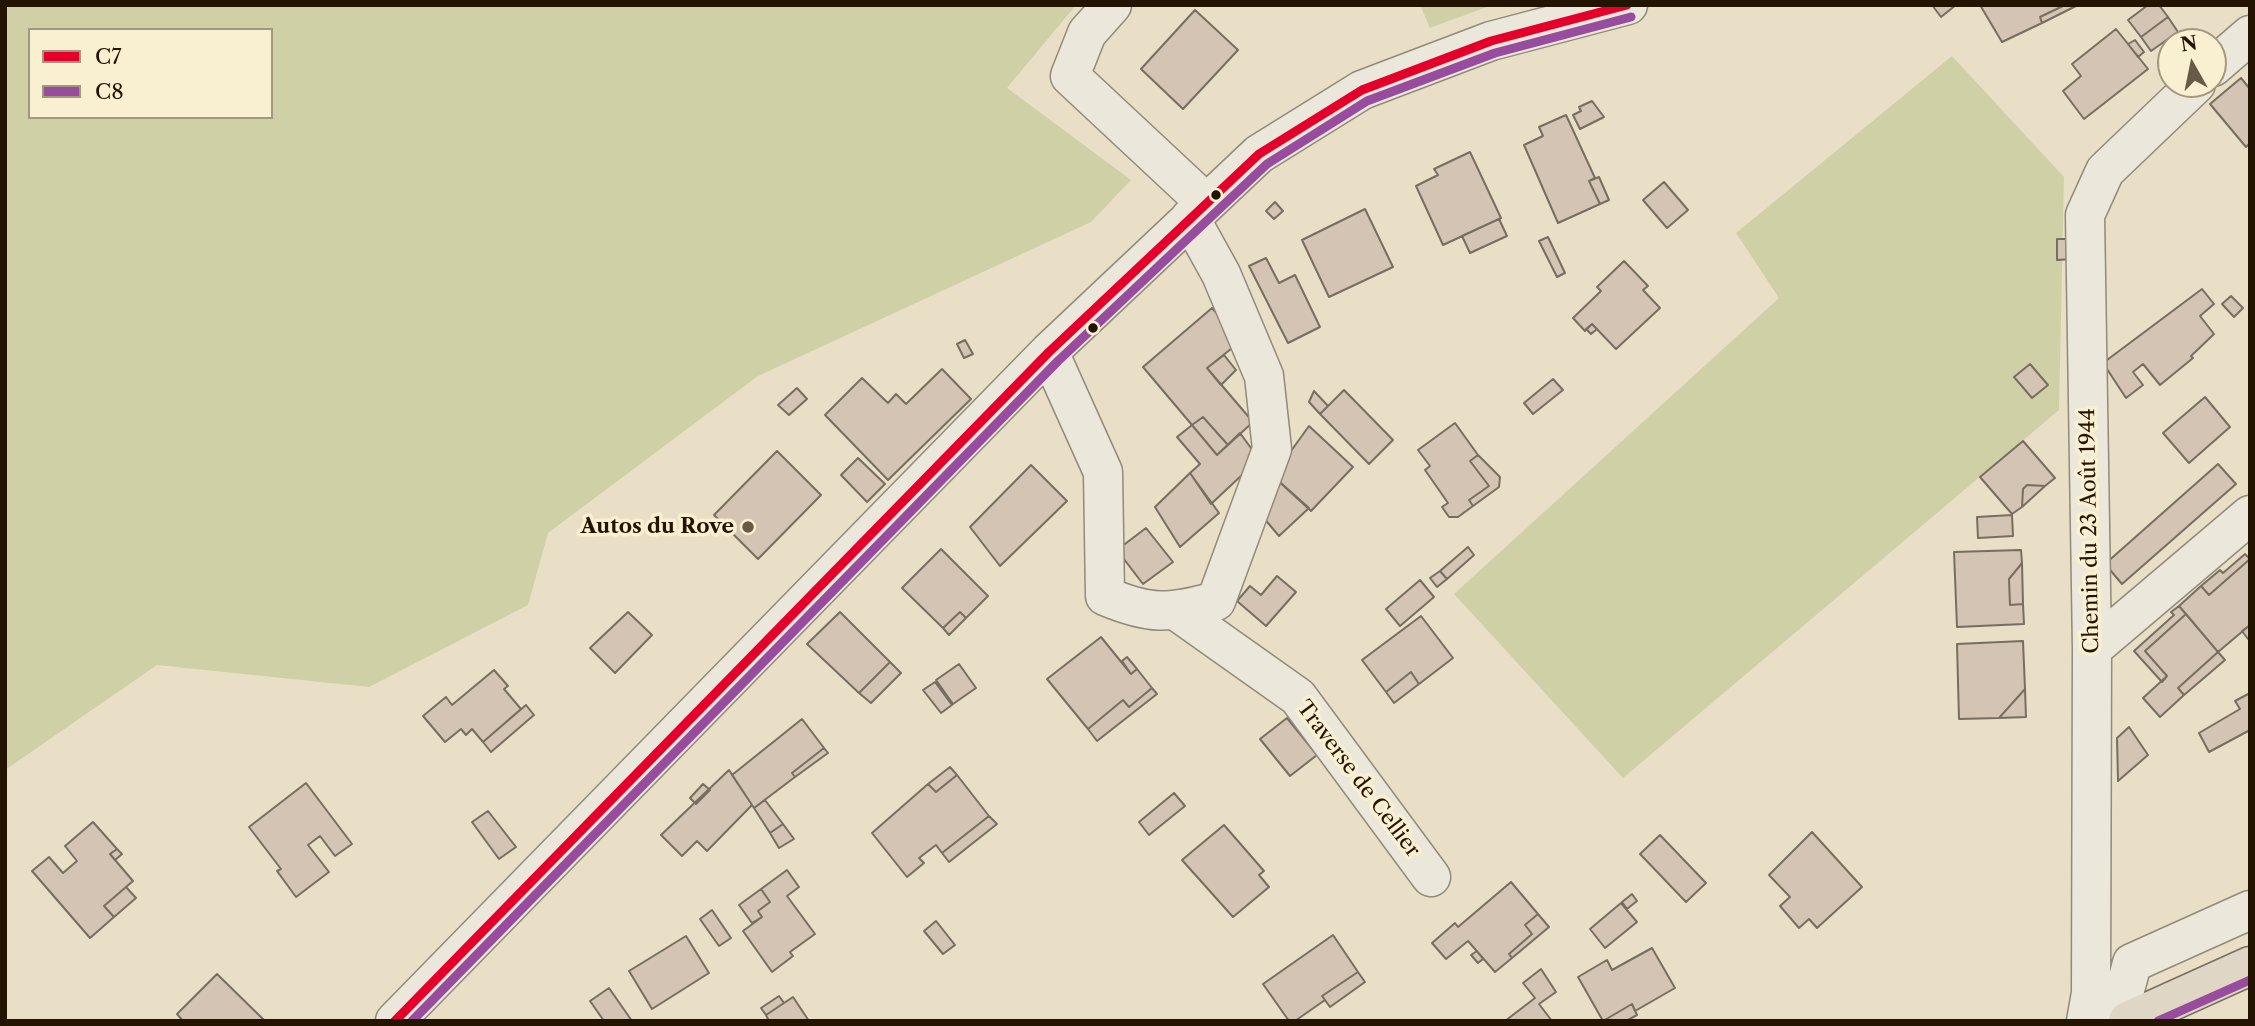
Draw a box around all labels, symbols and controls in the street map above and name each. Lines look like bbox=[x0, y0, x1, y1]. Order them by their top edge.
legend bbox=[28, 28, 273, 119]
north arrow bbox=[2157, 28, 2227, 98]
text: N bbox=[2179, 31, 2199, 56]
text: C7 bbox=[95, 44, 122, 69]
text: C8 bbox=[95, 79, 124, 104]
unlabelled marker bbox=[1209, 188, 1223, 202]
unlabelled marker bbox=[1086, 321, 1100, 335]
street label: Chemin du 23 Août 1944 bbox=[2075, 408, 2105, 654]
place label: Autos du Rove bbox=[580, 514, 734, 540]
marker: Autos du Rove bbox=[740, 519, 756, 535]
street label: Traverse de Cellier bbox=[1291, 696, 1425, 862]

